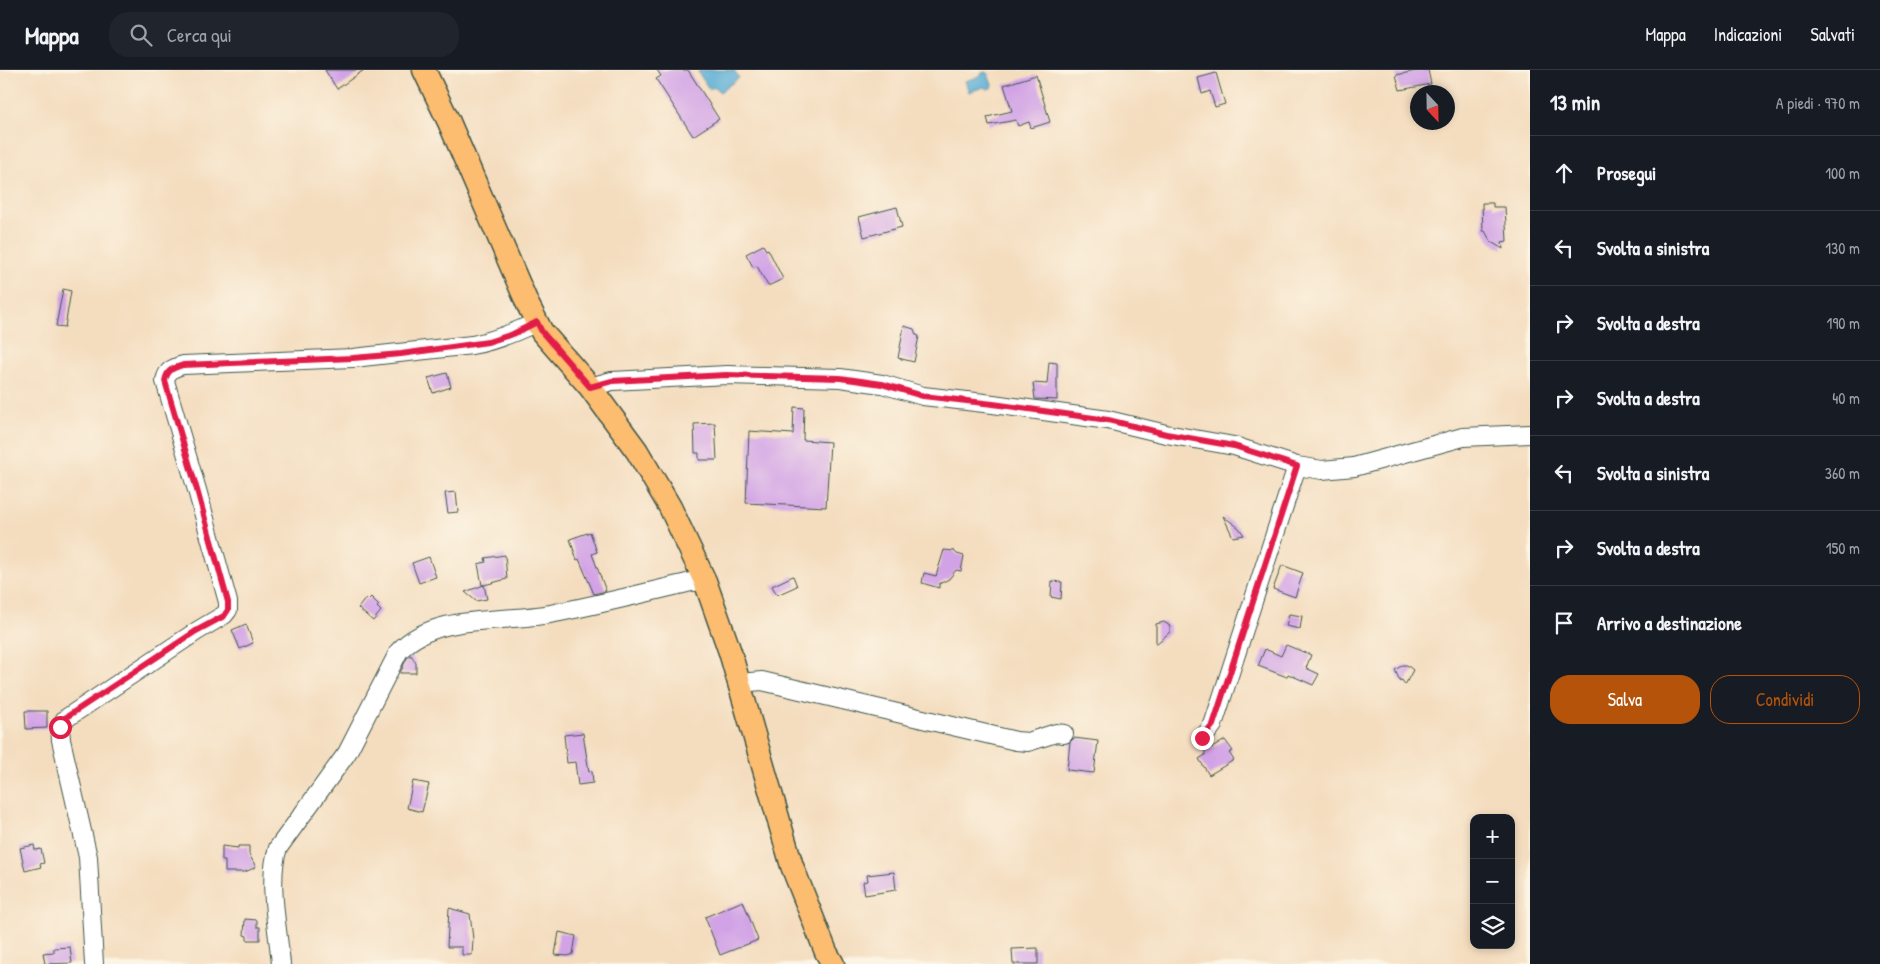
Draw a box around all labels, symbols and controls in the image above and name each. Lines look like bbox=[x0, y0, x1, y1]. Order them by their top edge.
search box bbox=[109, 12, 459, 57]
text: Mappa bbox=[25, 19, 79, 51]
icon: search bbox=[127, 21, 155, 49]
text: Cerca qui bbox=[167, 22, 232, 48]
text: Mappa bbox=[1646, 22, 1686, 47]
text: Indicazioni bbox=[1714, 22, 1782, 47]
text: Salvati bbox=[1810, 22, 1855, 47]
north arrow bbox=[1410, 85, 1455, 130]
text: 13 min bbox=[1550, 88, 1600, 117]
text: A piedi · 970 m bbox=[1776, 92, 1860, 114]
icon: ahead bbox=[1550, 159, 1578, 187]
text: Prosegui bbox=[1597, 160, 1656, 186]
text: 100 m bbox=[1825, 162, 1860, 184]
icon: left bbox=[1550, 234, 1578, 262]
text: Svolta a sinistra bbox=[1597, 235, 1709, 261]
text: 130 m bbox=[1825, 237, 1860, 259]
icon: right bbox=[1550, 309, 1578, 337]
text: Svolta a destra bbox=[1597, 310, 1700, 336]
text: 190 m bbox=[1827, 312, 1860, 334]
icon: right bbox=[1550, 384, 1578, 412]
text: Svolta a destra bbox=[1597, 385, 1700, 411]
text: 40 m bbox=[1832, 387, 1860, 409]
icon: left bbox=[1550, 459, 1578, 487]
text: Svolta a sinistra bbox=[1597, 460, 1709, 486]
text: 360 m bbox=[1825, 462, 1860, 484]
icon: right bbox=[1550, 534, 1578, 562]
text: Svolta a destra bbox=[1597, 535, 1700, 561]
text: 150 m bbox=[1826, 537, 1860, 559]
icon: arrive bbox=[1550, 609, 1578, 637]
text: Arrivo a destinazione bbox=[1597, 610, 1742, 636]
button: Salva bbox=[1550, 675, 1700, 724]
button: Condividi bbox=[1710, 675, 1860, 724]
route start bbox=[49, 716, 72, 739]
route end bbox=[1191, 727, 1214, 750]
map controls bbox=[1470, 814, 1515, 949]
button: + bbox=[1470, 814, 1515, 859]
button: − bbox=[1470, 859, 1515, 904]
button: layers bbox=[1470, 904, 1515, 949]

